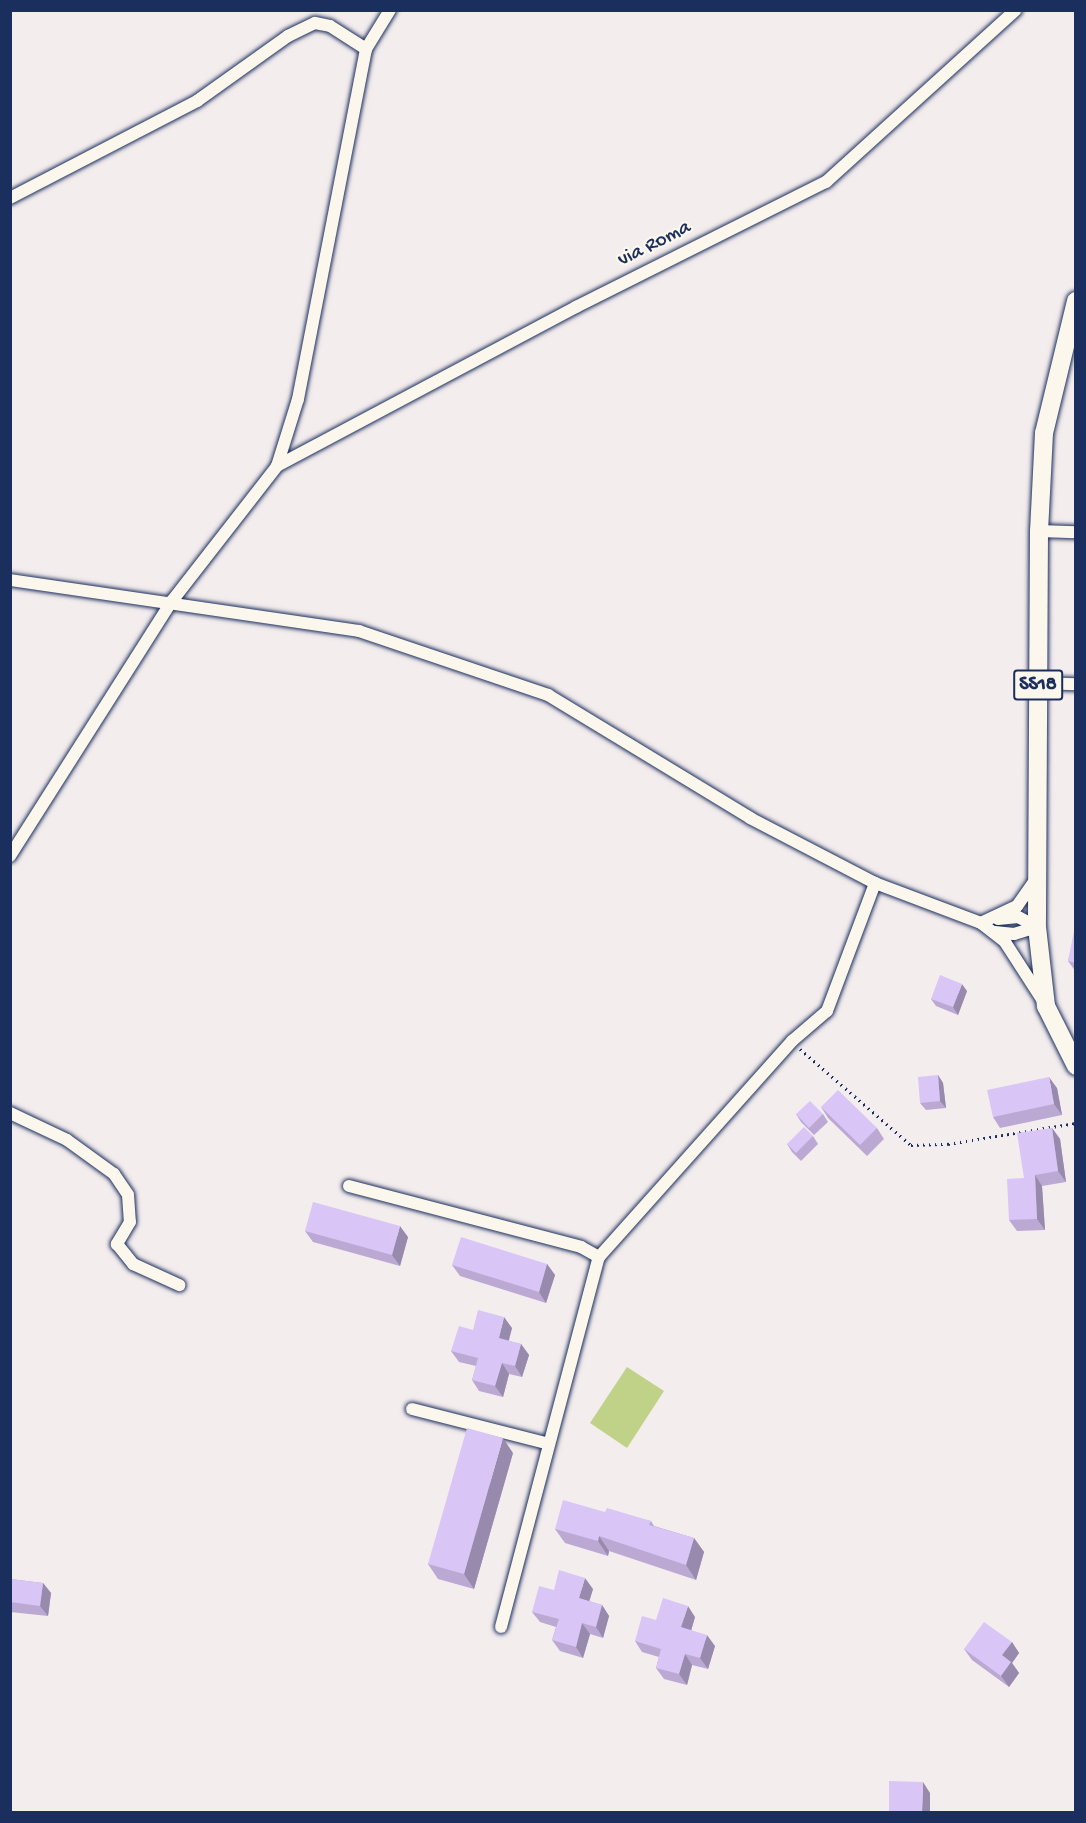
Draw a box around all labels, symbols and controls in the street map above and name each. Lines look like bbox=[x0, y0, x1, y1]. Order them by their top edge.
street label: via Roma bbox=[614, 216, 696, 274]
road number: SS18 bbox=[1012, 668, 1064, 702]

